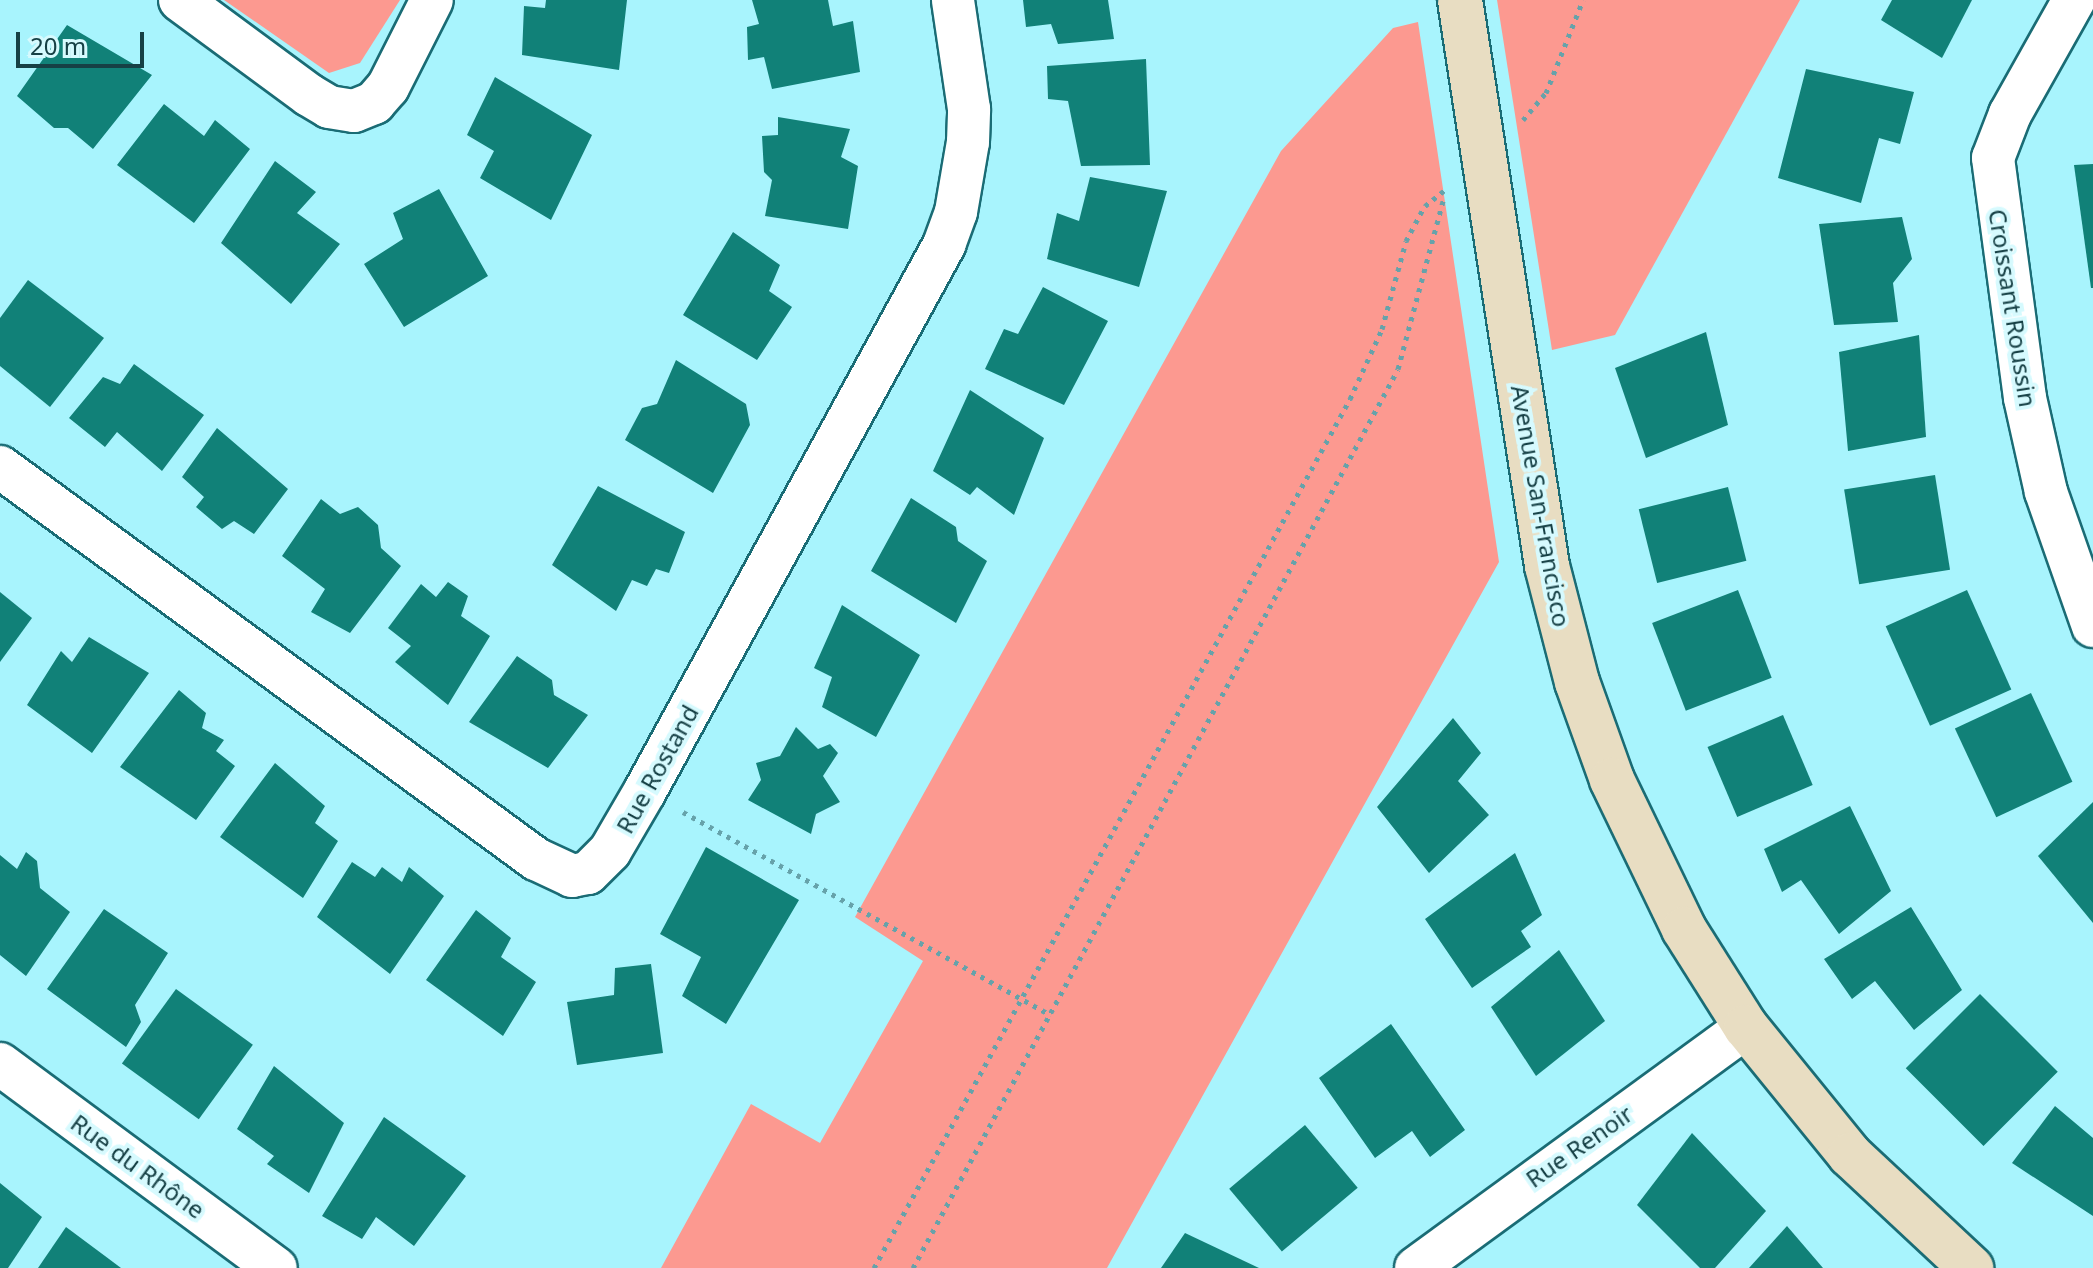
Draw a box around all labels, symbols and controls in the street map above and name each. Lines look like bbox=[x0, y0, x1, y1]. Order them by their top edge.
scale bar bbox=[20, 16, 148, 66]
text: 20 m bbox=[30, 29, 86, 62]
street label: Croissant Roussin bbox=[1983, 207, 2043, 409]
street label: Avenue San-Francisco bbox=[1506, 383, 1576, 629]
street label: Rue Rostand bbox=[610, 700, 704, 838]
street label: Rue Renoir bbox=[1520, 1099, 1638, 1193]
street label: Rue du Rhône bbox=[66, 1108, 210, 1224]

